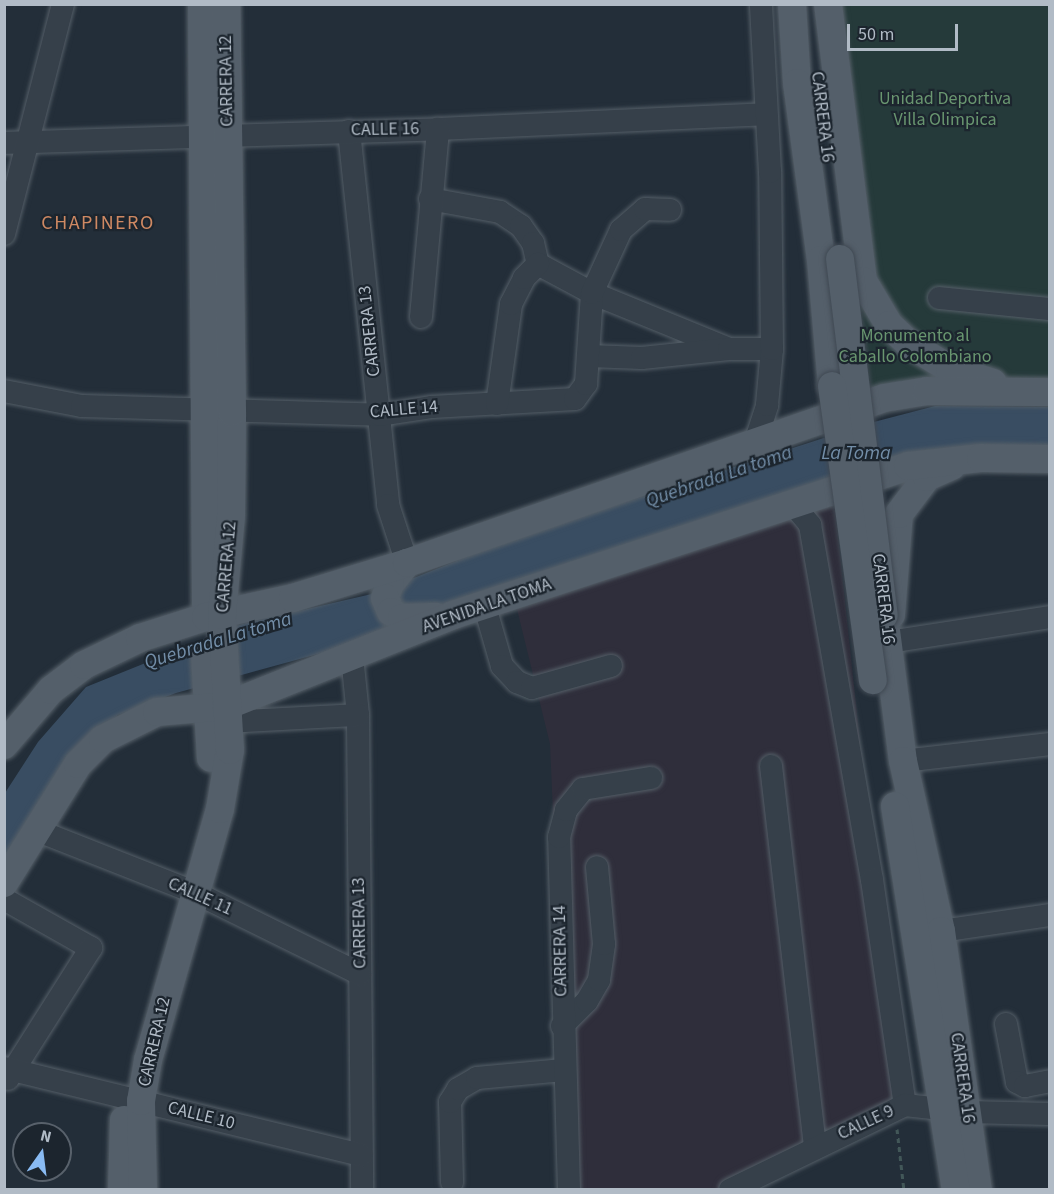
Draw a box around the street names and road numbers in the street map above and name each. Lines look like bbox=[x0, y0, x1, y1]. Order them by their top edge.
street label: CARRERA 12 bbox=[215, 35, 239, 127]
street label: CARRERA 16 bbox=[806, 70, 838, 164]
street label: CALLE 16 bbox=[351, 119, 419, 141]
street label: CARRERA 13 bbox=[354, 284, 386, 378]
street label: CALLE 14 bbox=[369, 396, 439, 424]
street label: CARRERA 12 bbox=[212, 521, 242, 613]
street label: CARRERA 16 bbox=[867, 552, 899, 646]
street label: AVENIDA LA TOMA bbox=[420, 574, 554, 638]
street label: CALLE 11 bbox=[164, 873, 236, 921]
street label: CARRERA 13 bbox=[348, 877, 372, 969]
street label: CARRERA 14 bbox=[549, 905, 573, 997]
street label: CARRERA 12 bbox=[134, 995, 176, 1089]
street label: CARRERA 16 bbox=[945, 1031, 979, 1125]
street label: CALLE 10 bbox=[165, 1097, 237, 1135]
street label: CALLE 9 bbox=[834, 1101, 898, 1145]

